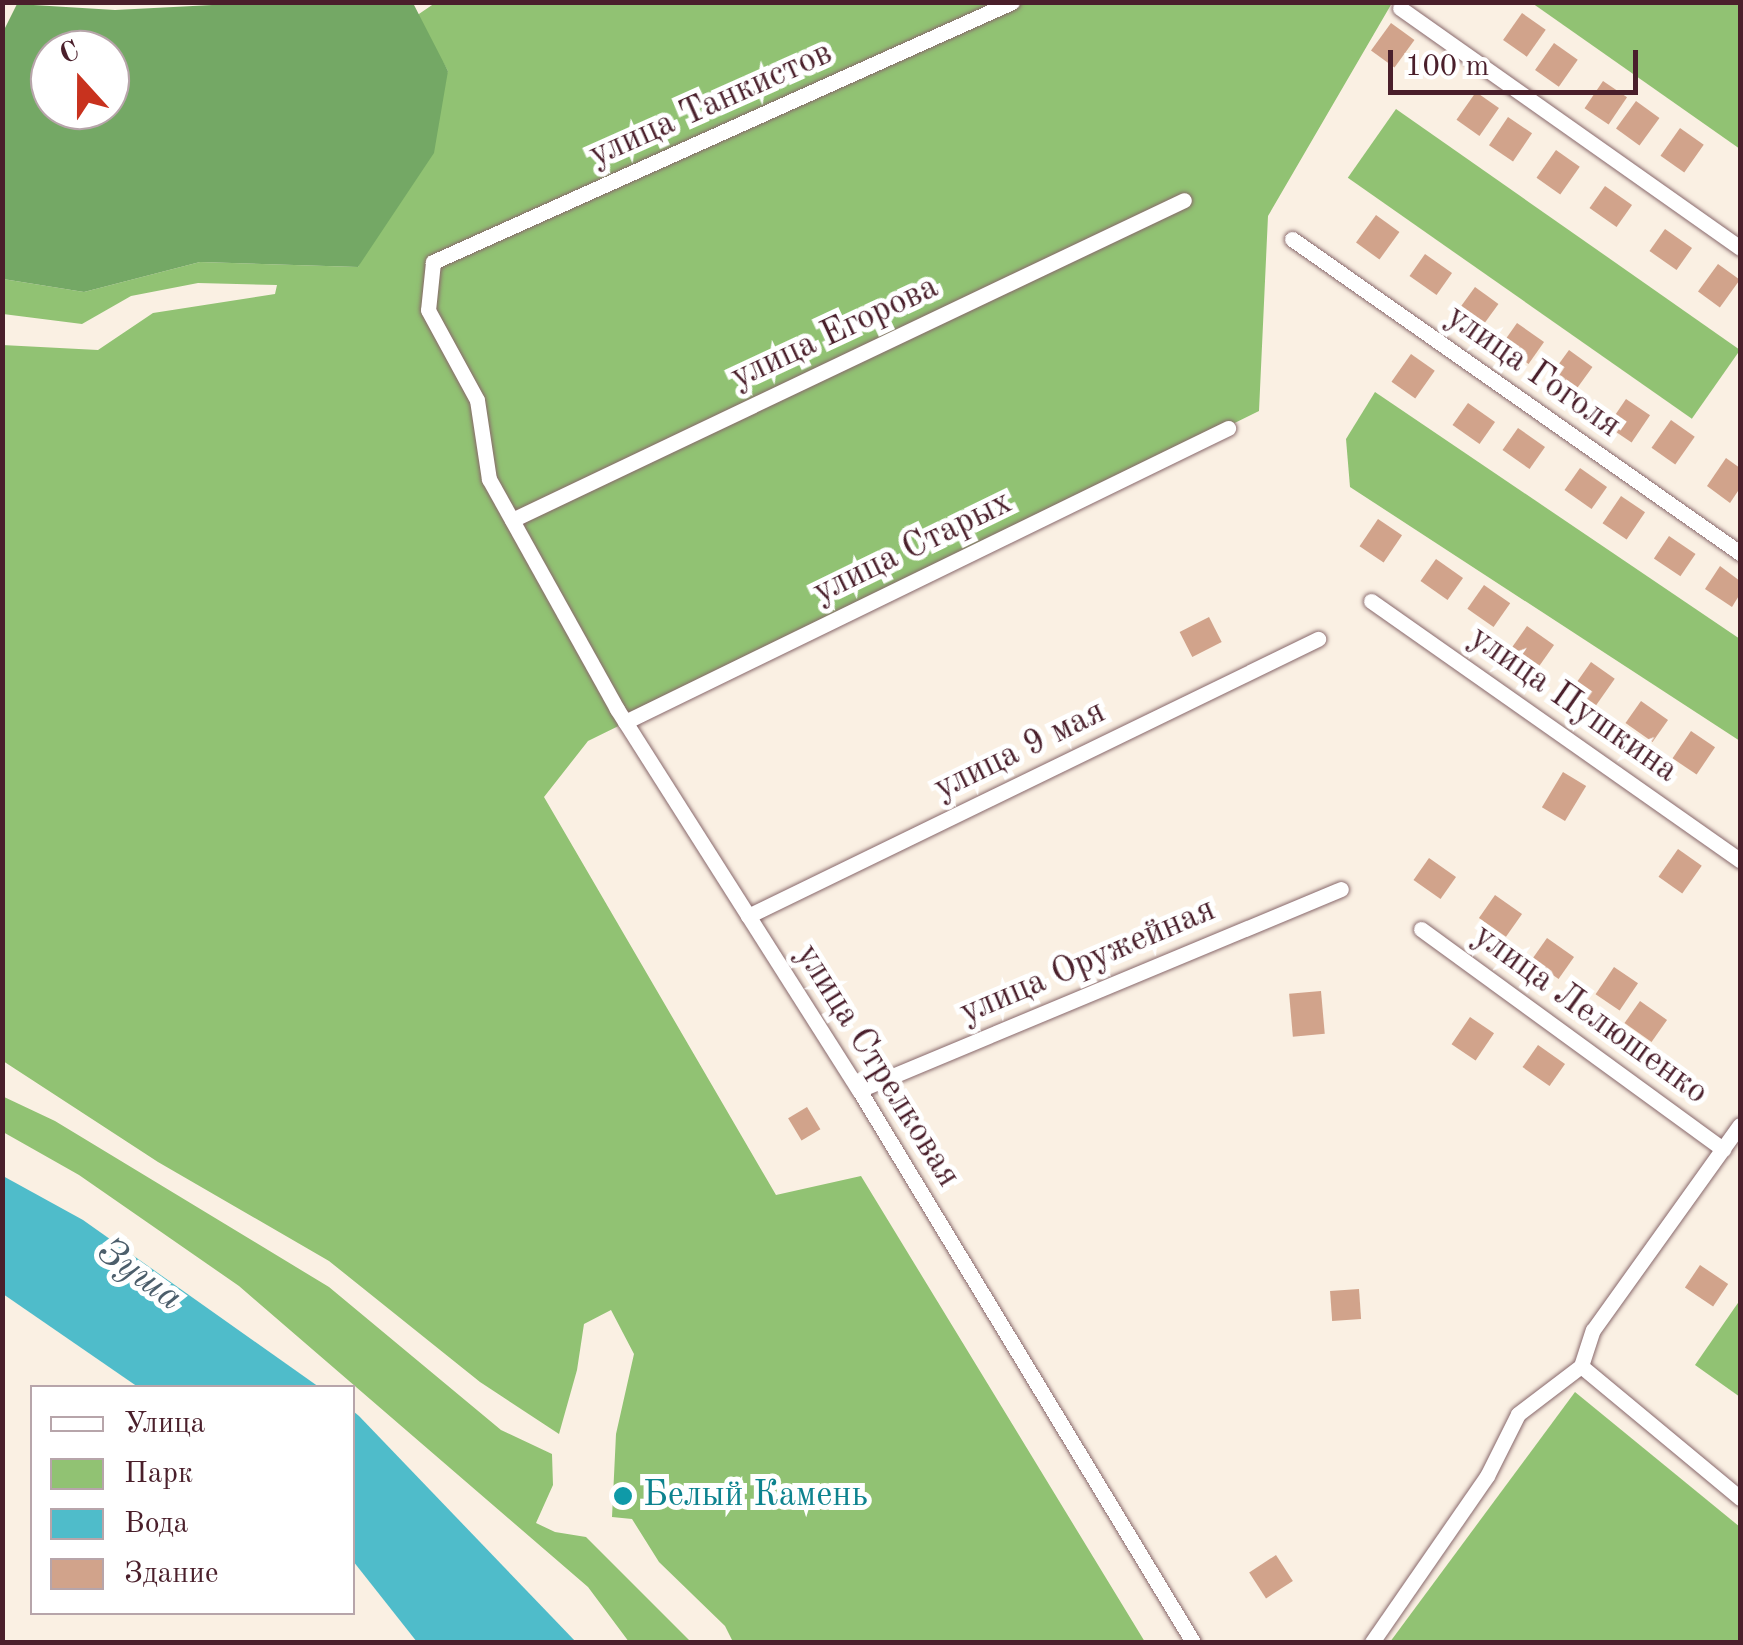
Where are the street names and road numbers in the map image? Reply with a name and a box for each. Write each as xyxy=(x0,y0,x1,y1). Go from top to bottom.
street label: улица Танкистов xyxy=(583,33,839,177)
street label: улица Егорова xyxy=(725,267,945,399)
street label: улица Гоголя xyxy=(1438,296,1628,448)
street label: улица Старых xyxy=(807,482,1019,614)
street label: улица Пушкина xyxy=(1461,618,1685,792)
street label: улица 9 мая xyxy=(928,692,1112,810)
street label: улица Оружейная xyxy=(954,889,1222,1035)
street label: улица Лелюшенко xyxy=(1464,916,1716,1114)
street label: улица Стрелковая xyxy=(785,937,969,1195)

